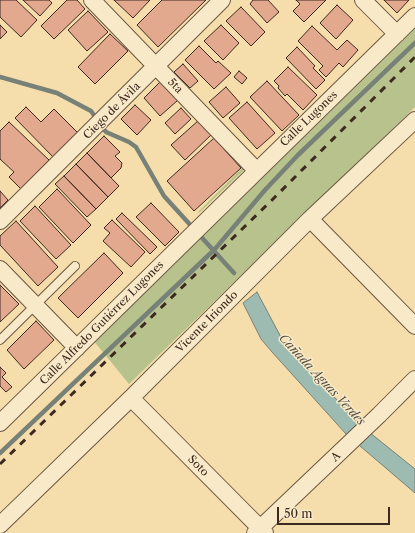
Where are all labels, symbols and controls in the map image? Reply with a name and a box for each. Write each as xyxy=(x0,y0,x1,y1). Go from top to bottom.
street label: 5ta xyxy=(165,76,185,96)
street label: Ciego de Ávila xyxy=(81,80,143,142)
street label: Calle Lugones xyxy=(278,88,340,150)
street label: Calle Alfredo Gutiérrez Lugones xyxy=(37,258,167,388)
street label: Vicente Iriondo xyxy=(173,288,241,356)
water label: Cañada Aguas Verdes xyxy=(276,331,368,429)
street label: A xyxy=(329,449,343,465)
street label: Soto xyxy=(185,453,211,479)
scale bar xyxy=(279,499,392,525)
text: 50 m xyxy=(284,506,313,521)

